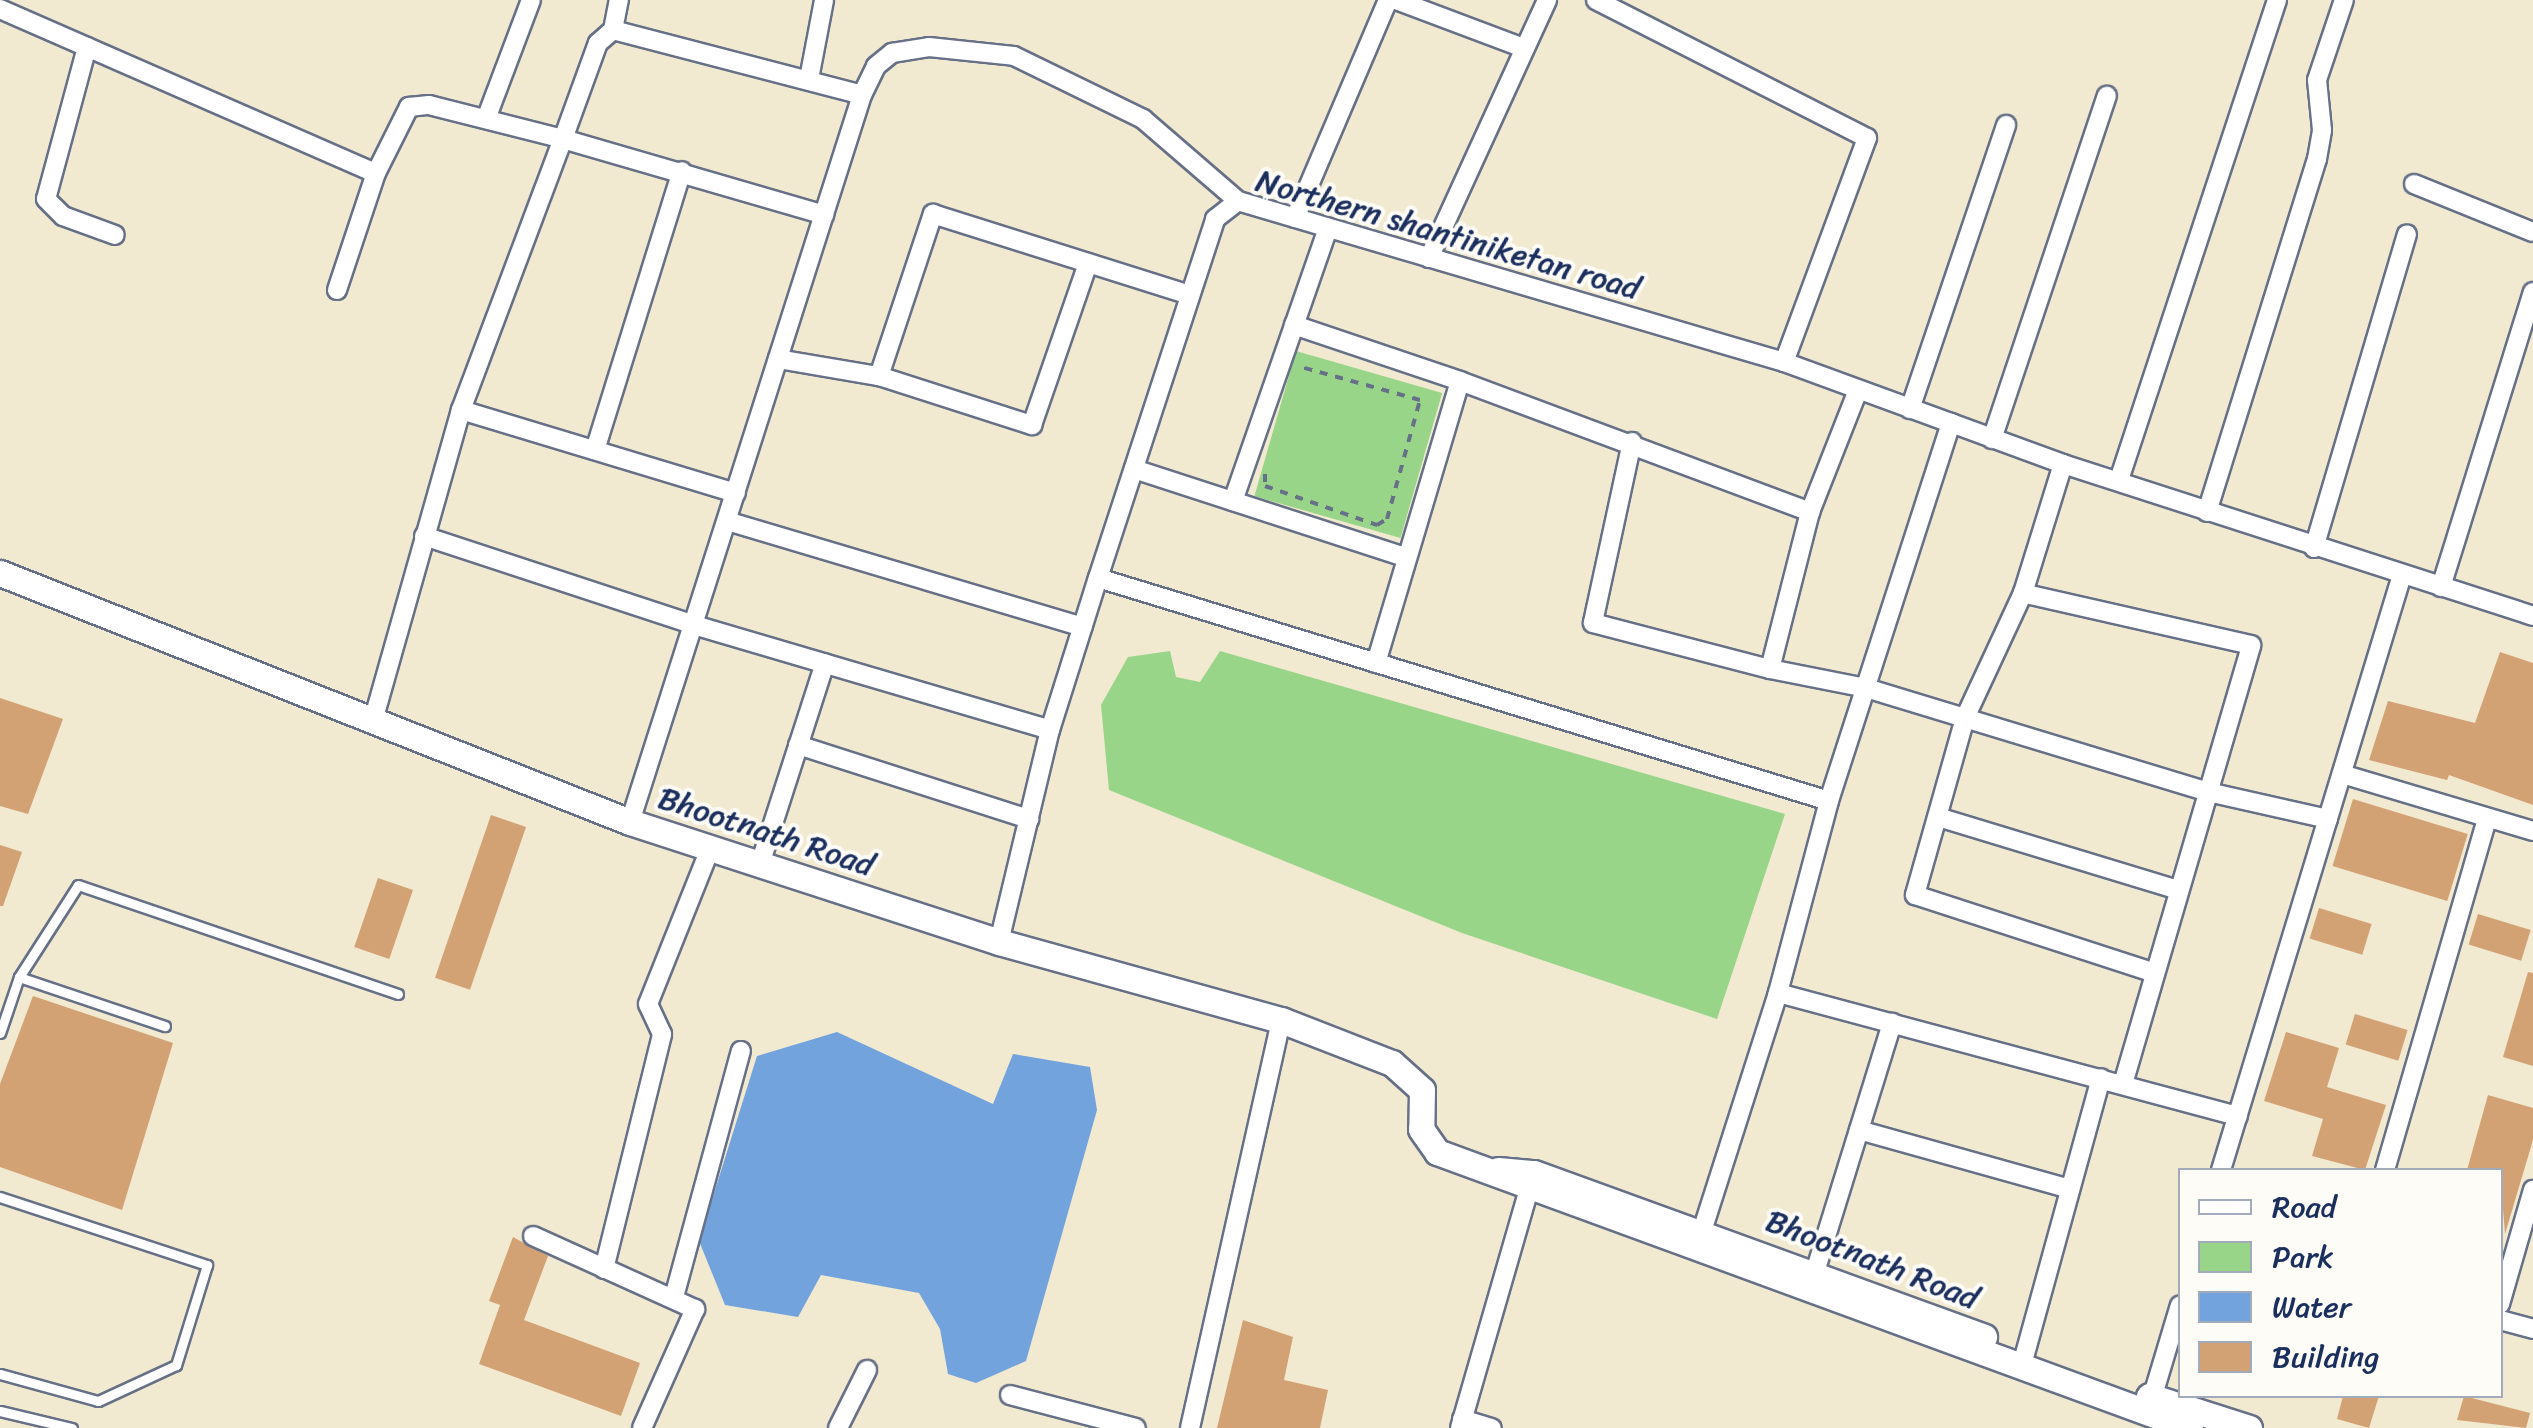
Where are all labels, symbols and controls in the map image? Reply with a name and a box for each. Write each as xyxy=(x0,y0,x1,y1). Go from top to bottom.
street label: Northern shantiniketan road xyxy=(1249,161,1647,309)
street label: Bhootnath Road xyxy=(653,779,879,885)
legend xyxy=(2178,1168,2503,1398)
text: Road xyxy=(2272,1180,2336,1234)
street label: Bhootnath Road xyxy=(1760,1202,1984,1318)
text: Park xyxy=(2272,1230,2334,1284)
text: Water xyxy=(2272,1280,2351,1334)
text: Building xyxy=(2272,1330,2379,1384)

